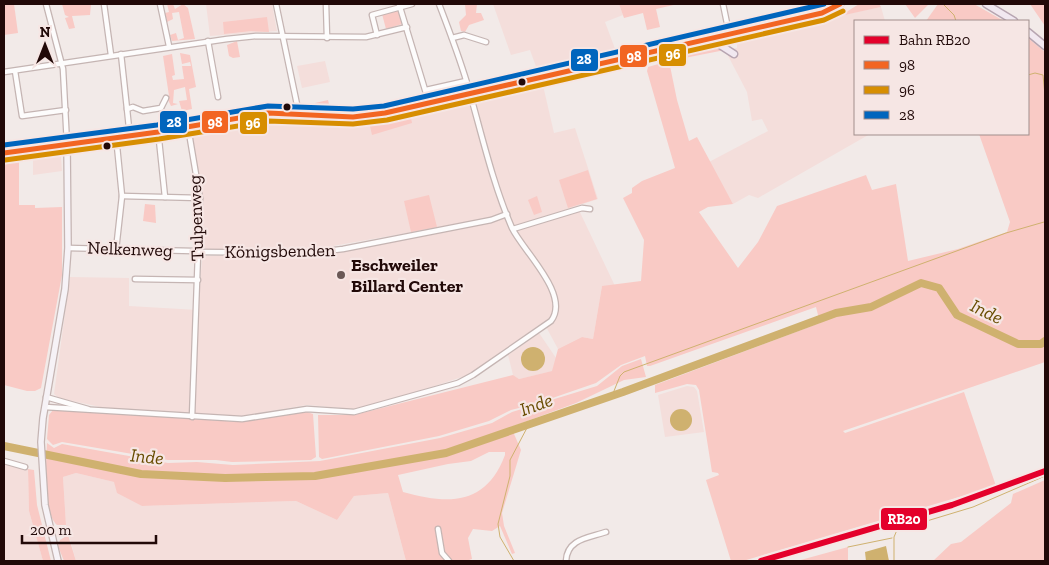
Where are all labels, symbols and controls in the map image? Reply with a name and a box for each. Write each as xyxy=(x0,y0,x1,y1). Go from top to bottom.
north arrow xyxy=(20,20,70,70)
legend xyxy=(854,20,1029,135)
text: N xyxy=(40,24,51,41)
text: Bahn RB20 xyxy=(899,31,970,49)
line badge: 96 xyxy=(658,43,687,67)
line badge: 98 xyxy=(619,44,648,68)
text: 96 xyxy=(666,46,681,63)
line badge: 28 xyxy=(570,48,599,72)
text: 98 xyxy=(626,48,642,65)
text: 28 xyxy=(576,51,592,68)
text: 98 xyxy=(899,56,915,74)
unlabelled marker xyxy=(517,77,527,87)
text: 96 xyxy=(899,81,915,99)
unlabelled marker xyxy=(282,102,292,112)
text: 28 xyxy=(899,106,915,124)
line badge: 28 xyxy=(159,110,188,134)
line badge: 98 xyxy=(201,110,229,134)
line badge: 96 xyxy=(239,111,268,135)
text: 28 xyxy=(166,114,182,131)
text: 98 xyxy=(207,114,223,131)
text: 96 xyxy=(246,115,261,132)
unlabelled marker xyxy=(102,141,112,151)
street label: Tulpenweg xyxy=(183,174,208,262)
street label: Nelkenweg xyxy=(87,237,173,261)
street label: Königsbenden xyxy=(225,239,336,263)
place label: Eschweiler Billard Center xyxy=(351,254,463,297)
marker: Eschweiler Billard Center xyxy=(335,269,347,281)
water label: Inde xyxy=(967,294,1007,329)
water label: Inde xyxy=(517,388,556,421)
water label: Inde xyxy=(129,443,165,470)
line badge: RB20 xyxy=(880,507,928,531)
text: RB20 xyxy=(887,511,921,528)
scale bar xyxy=(22,512,156,544)
text: 200 m xyxy=(30,521,71,539)

